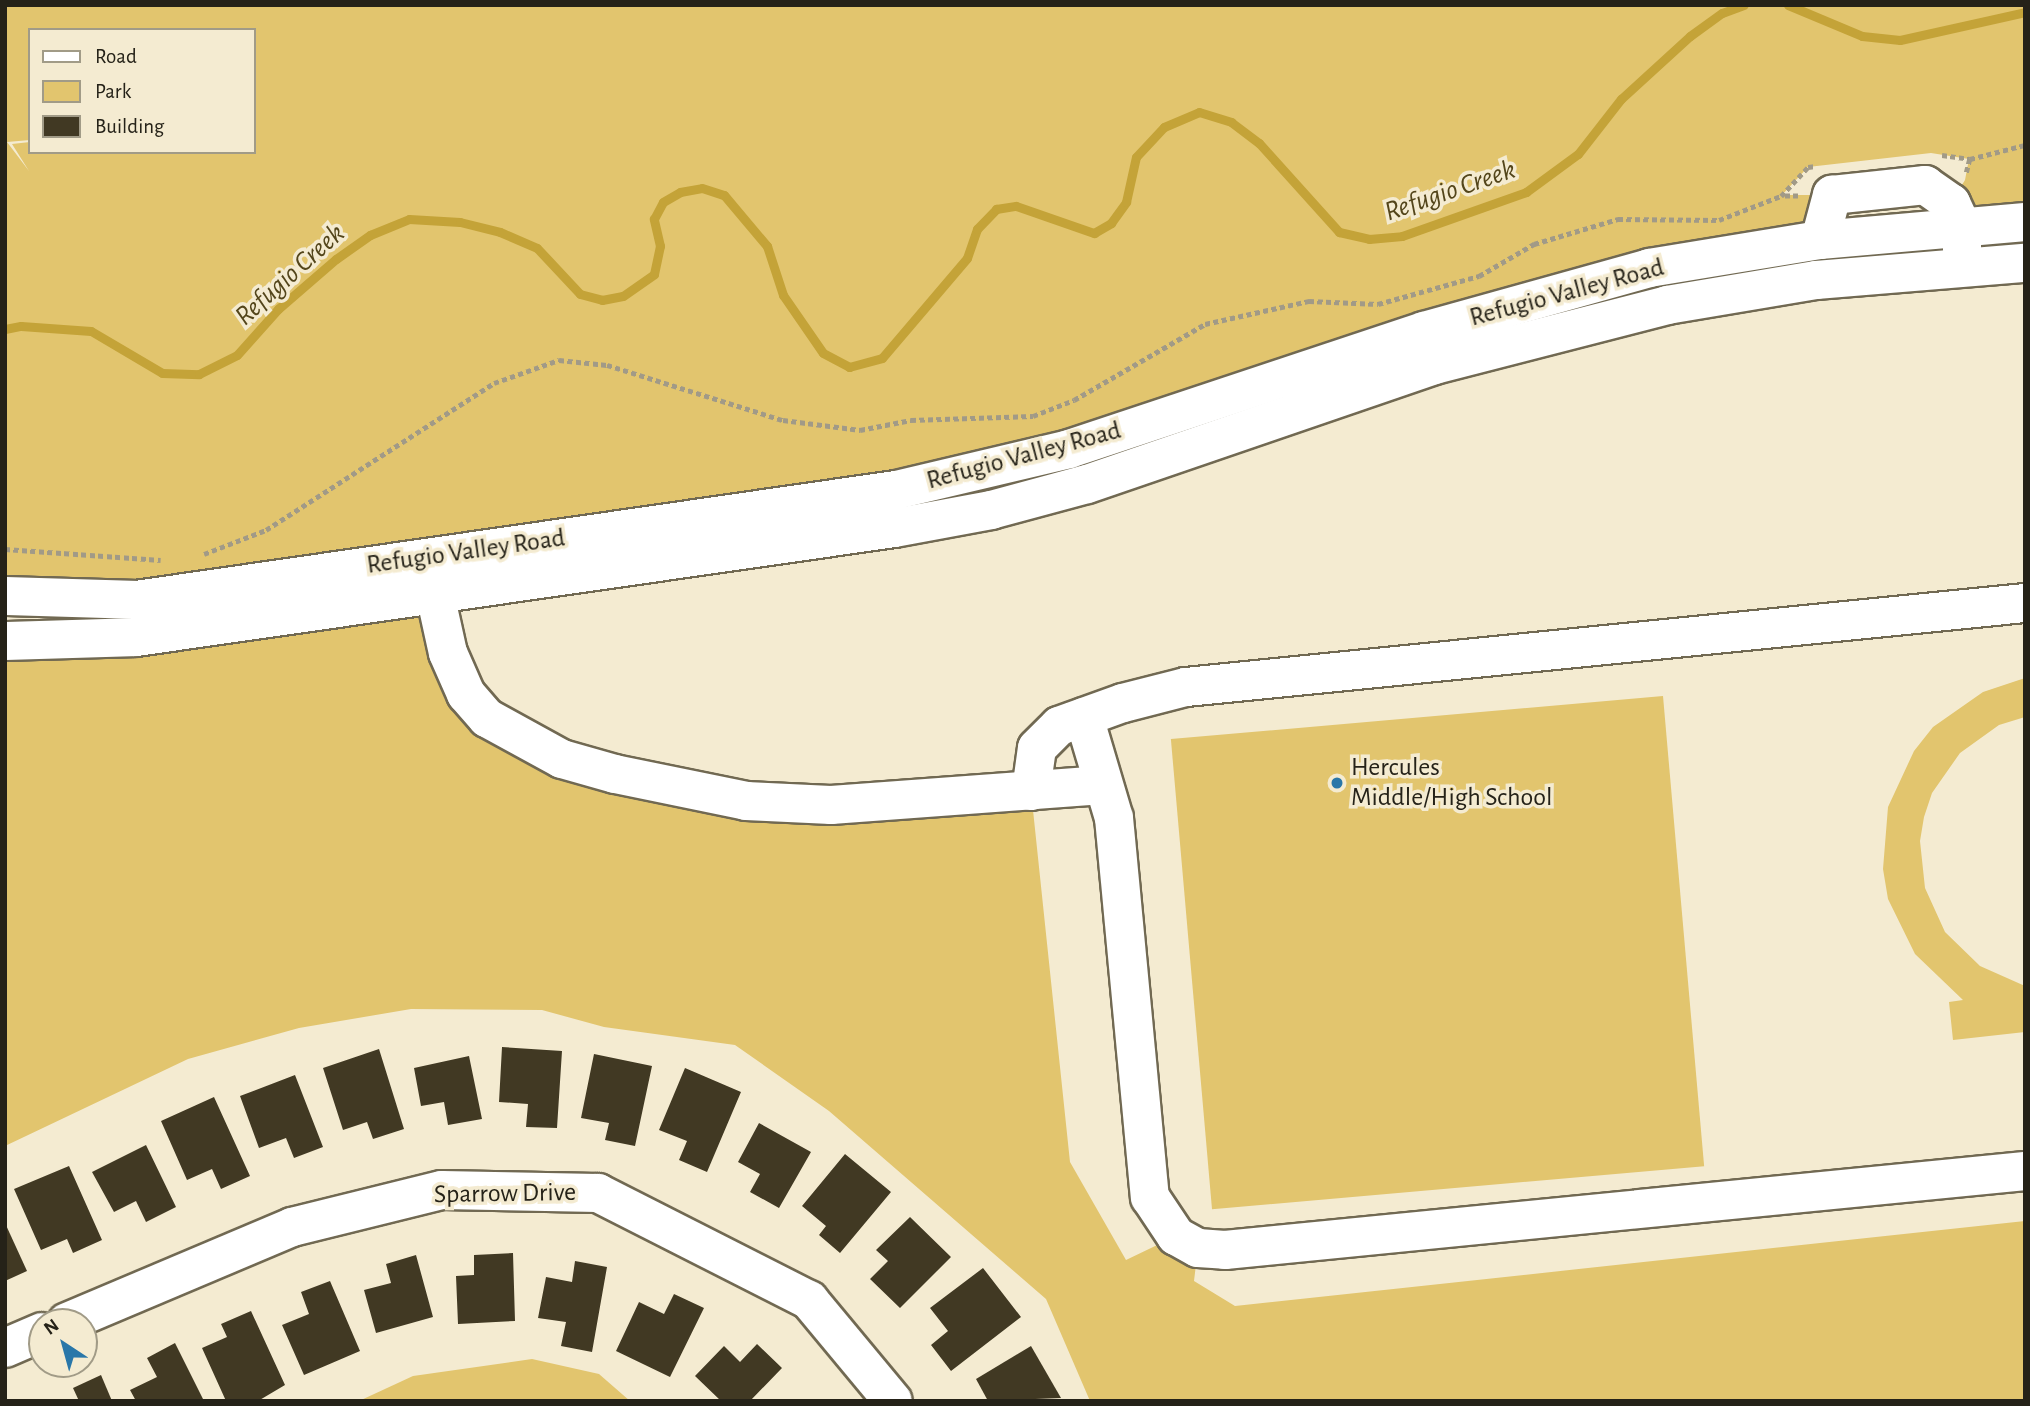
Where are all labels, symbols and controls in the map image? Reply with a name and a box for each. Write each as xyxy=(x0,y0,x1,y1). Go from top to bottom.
legend xyxy=(28,28,256,154)
text: Road xyxy=(95,46,137,67)
text: Park xyxy=(95,81,131,102)
text: Building xyxy=(95,116,164,137)
water label: Refugio Creek xyxy=(1380,153,1520,229)
water label: Refugio Creek xyxy=(228,217,352,333)
street label: Refugio Valley Road xyxy=(1466,252,1668,334)
street label: Refugio Valley Road xyxy=(923,415,1125,497)
street label: Refugio Valley Road xyxy=(365,523,567,581)
place label: Hercules Middle/High School xyxy=(1351,752,1552,814)
marker: Hercules Middle/High School xyxy=(1329,775,1345,791)
street label: Sparrow Drive xyxy=(434,1177,576,1211)
north arrow xyxy=(28,1308,98,1378)
text: N xyxy=(41,1316,62,1339)

